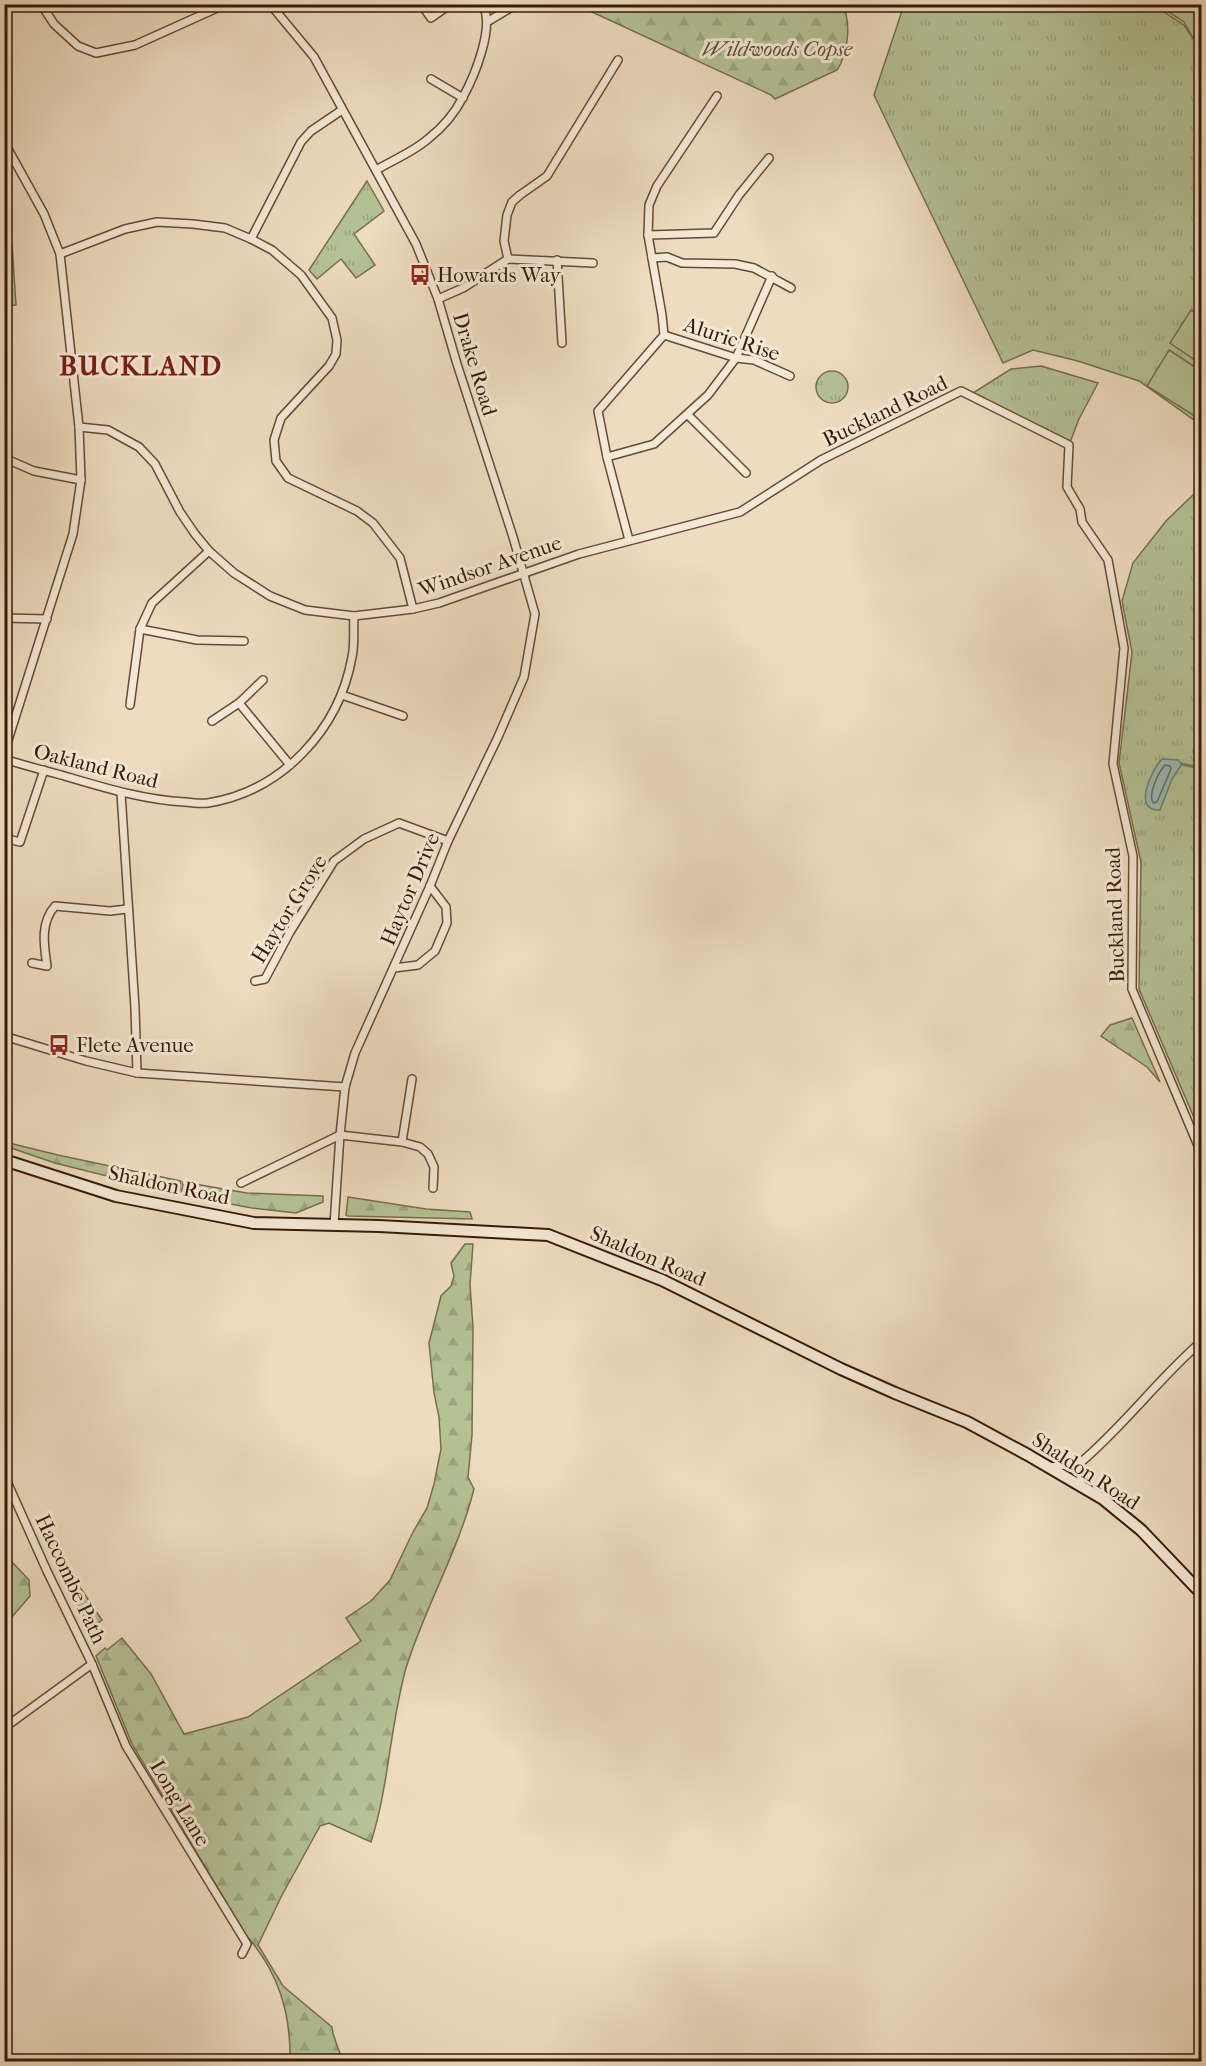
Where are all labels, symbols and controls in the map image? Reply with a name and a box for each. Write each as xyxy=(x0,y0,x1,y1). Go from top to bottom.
park label: Wildwoods Copse xyxy=(702,37,853,61)
bus stop icon: Howards Way xyxy=(408,263,432,287)
place label: Howards Way xyxy=(437,263,562,287)
street label: Drake Road xyxy=(448,309,502,419)
street label: Aluric Rise xyxy=(680,312,783,366)
district label: BUCKLAND xyxy=(59,350,223,382)
street label: Buckland Road xyxy=(819,370,952,452)
street label: Windsor Avenue xyxy=(414,530,565,602)
street label: Oakland Road xyxy=(31,739,161,793)
street label: Haytor Drive xyxy=(376,829,444,949)
street label: Buckland Road xyxy=(1101,846,1129,983)
street label: Haytor Grove xyxy=(246,850,332,968)
bus stop icon: Flete Avenue xyxy=(47,1033,71,1057)
place label: Flete Avenue xyxy=(76,1033,194,1057)
street label: Shaldon Road xyxy=(106,1160,232,1210)
street label: Shaldon Road xyxy=(587,1221,710,1291)
street label: Shaldon Road xyxy=(1028,1427,1145,1515)
street label: Haccombe Path xyxy=(31,1510,112,1648)
street label: Long Lane xyxy=(145,1756,215,1850)

